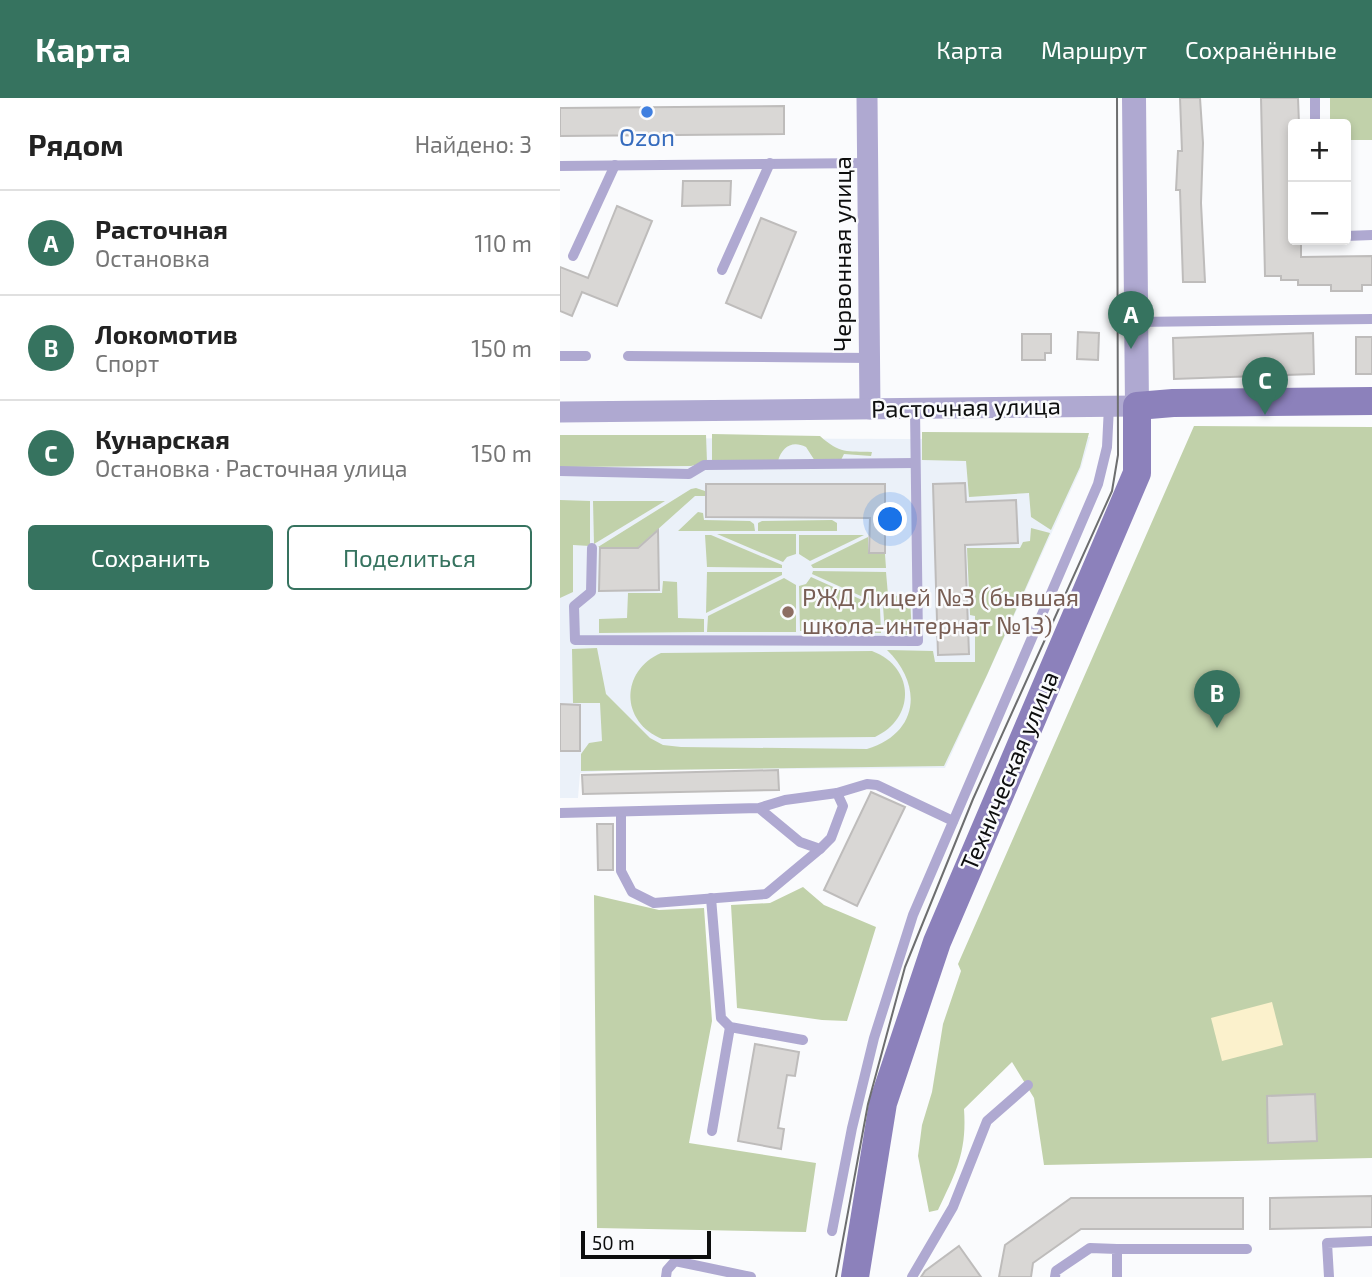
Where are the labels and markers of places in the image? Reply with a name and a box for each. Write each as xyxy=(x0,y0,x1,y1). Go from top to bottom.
marker: Ozon xyxy=(639,104,655,120)
place label: Ozon xyxy=(619,122,675,151)
pin: A xyxy=(1108,291,1154,349)
pin: C xyxy=(1242,357,1288,415)
place label: РЖД Лицей №3 (бывшая школа-интернат №13) xyxy=(802,582,1079,639)
marker: РЖД Лицей №3 (бывшая школа-интернат №13) xyxy=(780,604,796,620)
pin: B xyxy=(1194,670,1240,728)

